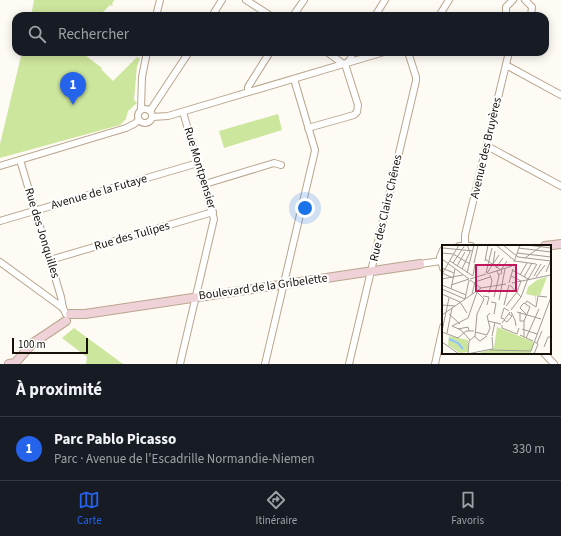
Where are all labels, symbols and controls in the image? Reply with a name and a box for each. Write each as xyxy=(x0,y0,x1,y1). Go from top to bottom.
search box xyxy=(12,12,549,56)
icon: search xyxy=(26,23,48,45)
text: Rechercher xyxy=(58,24,129,45)
pin: 1 xyxy=(60,72,86,105)
street label: Avenue des Bruyères xyxy=(466,96,506,200)
street label: Rue Montpensier xyxy=(179,125,221,212)
street label: Rue des Clairs Chênes xyxy=(365,153,407,263)
street label: Avenue de la Futaye xyxy=(49,170,149,214)
street label: Rue des Jonquilles xyxy=(20,186,64,280)
your location xyxy=(295,198,315,218)
street label: Rue des Tulipes xyxy=(92,217,172,255)
inset map xyxy=(442,245,551,354)
street label: Boulevard de la Gribelette xyxy=(198,270,329,304)
scale bar xyxy=(12,336,88,355)
text: 100 m xyxy=(18,337,46,352)
text: À proximité xyxy=(16,378,102,402)
text: Parc Pablo Picasso xyxy=(54,429,176,450)
text: 1 xyxy=(26,440,32,458)
text: 330 m xyxy=(512,440,545,458)
text: Parc · Avenue de l'Escadrille Normandie-Niemen xyxy=(54,450,315,468)
tab: Carte xyxy=(77,489,102,528)
tab: Itinéraire xyxy=(256,489,297,528)
tab: Favoris xyxy=(451,489,484,528)

